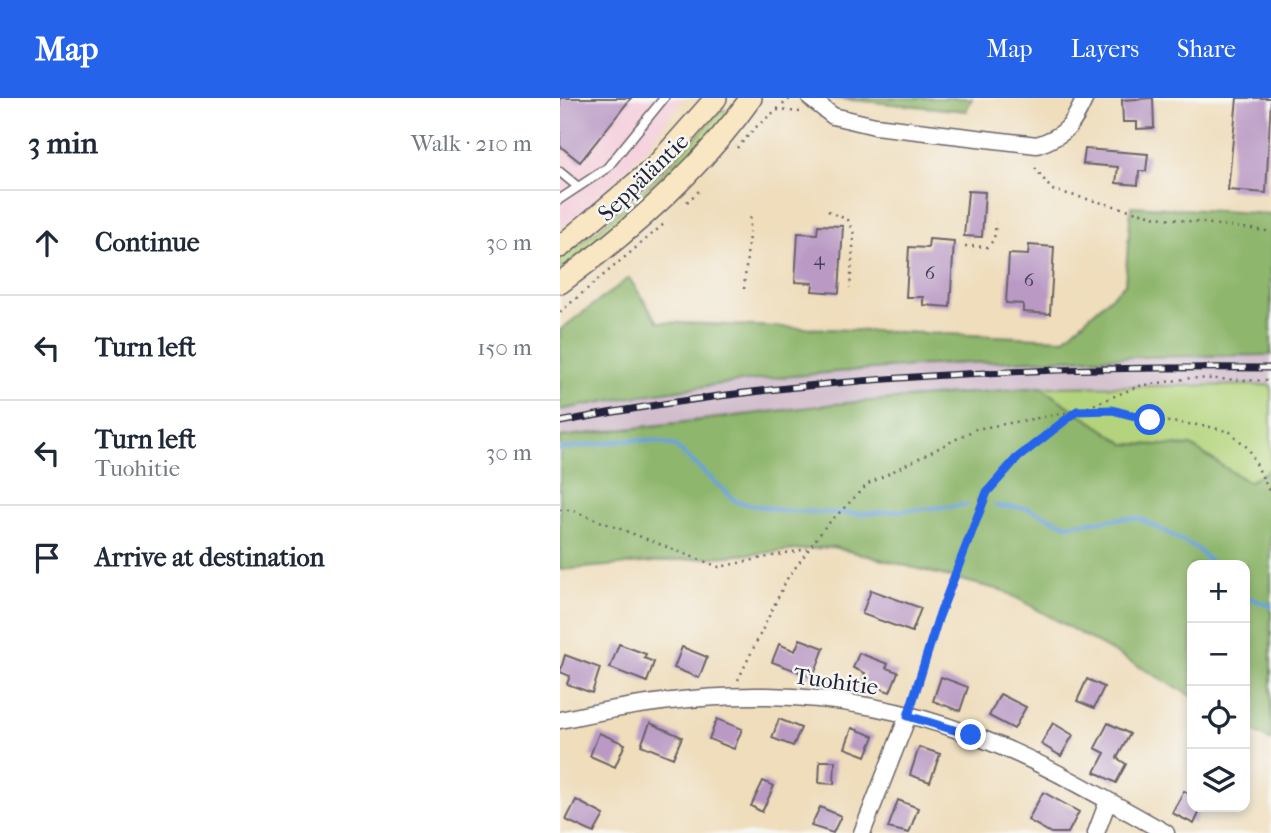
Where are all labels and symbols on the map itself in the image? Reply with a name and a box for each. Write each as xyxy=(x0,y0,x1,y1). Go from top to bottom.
street label: Seppäläntie xyxy=(593,128,694,227)
house number: 4 xyxy=(813,248,825,270)
house number: 6 xyxy=(925,262,936,284)
house number: 6 xyxy=(1024,269,1035,291)
route start xyxy=(1134,404,1165,435)
street label: Tuohitie xyxy=(792,662,880,701)
route end xyxy=(955,719,986,750)

